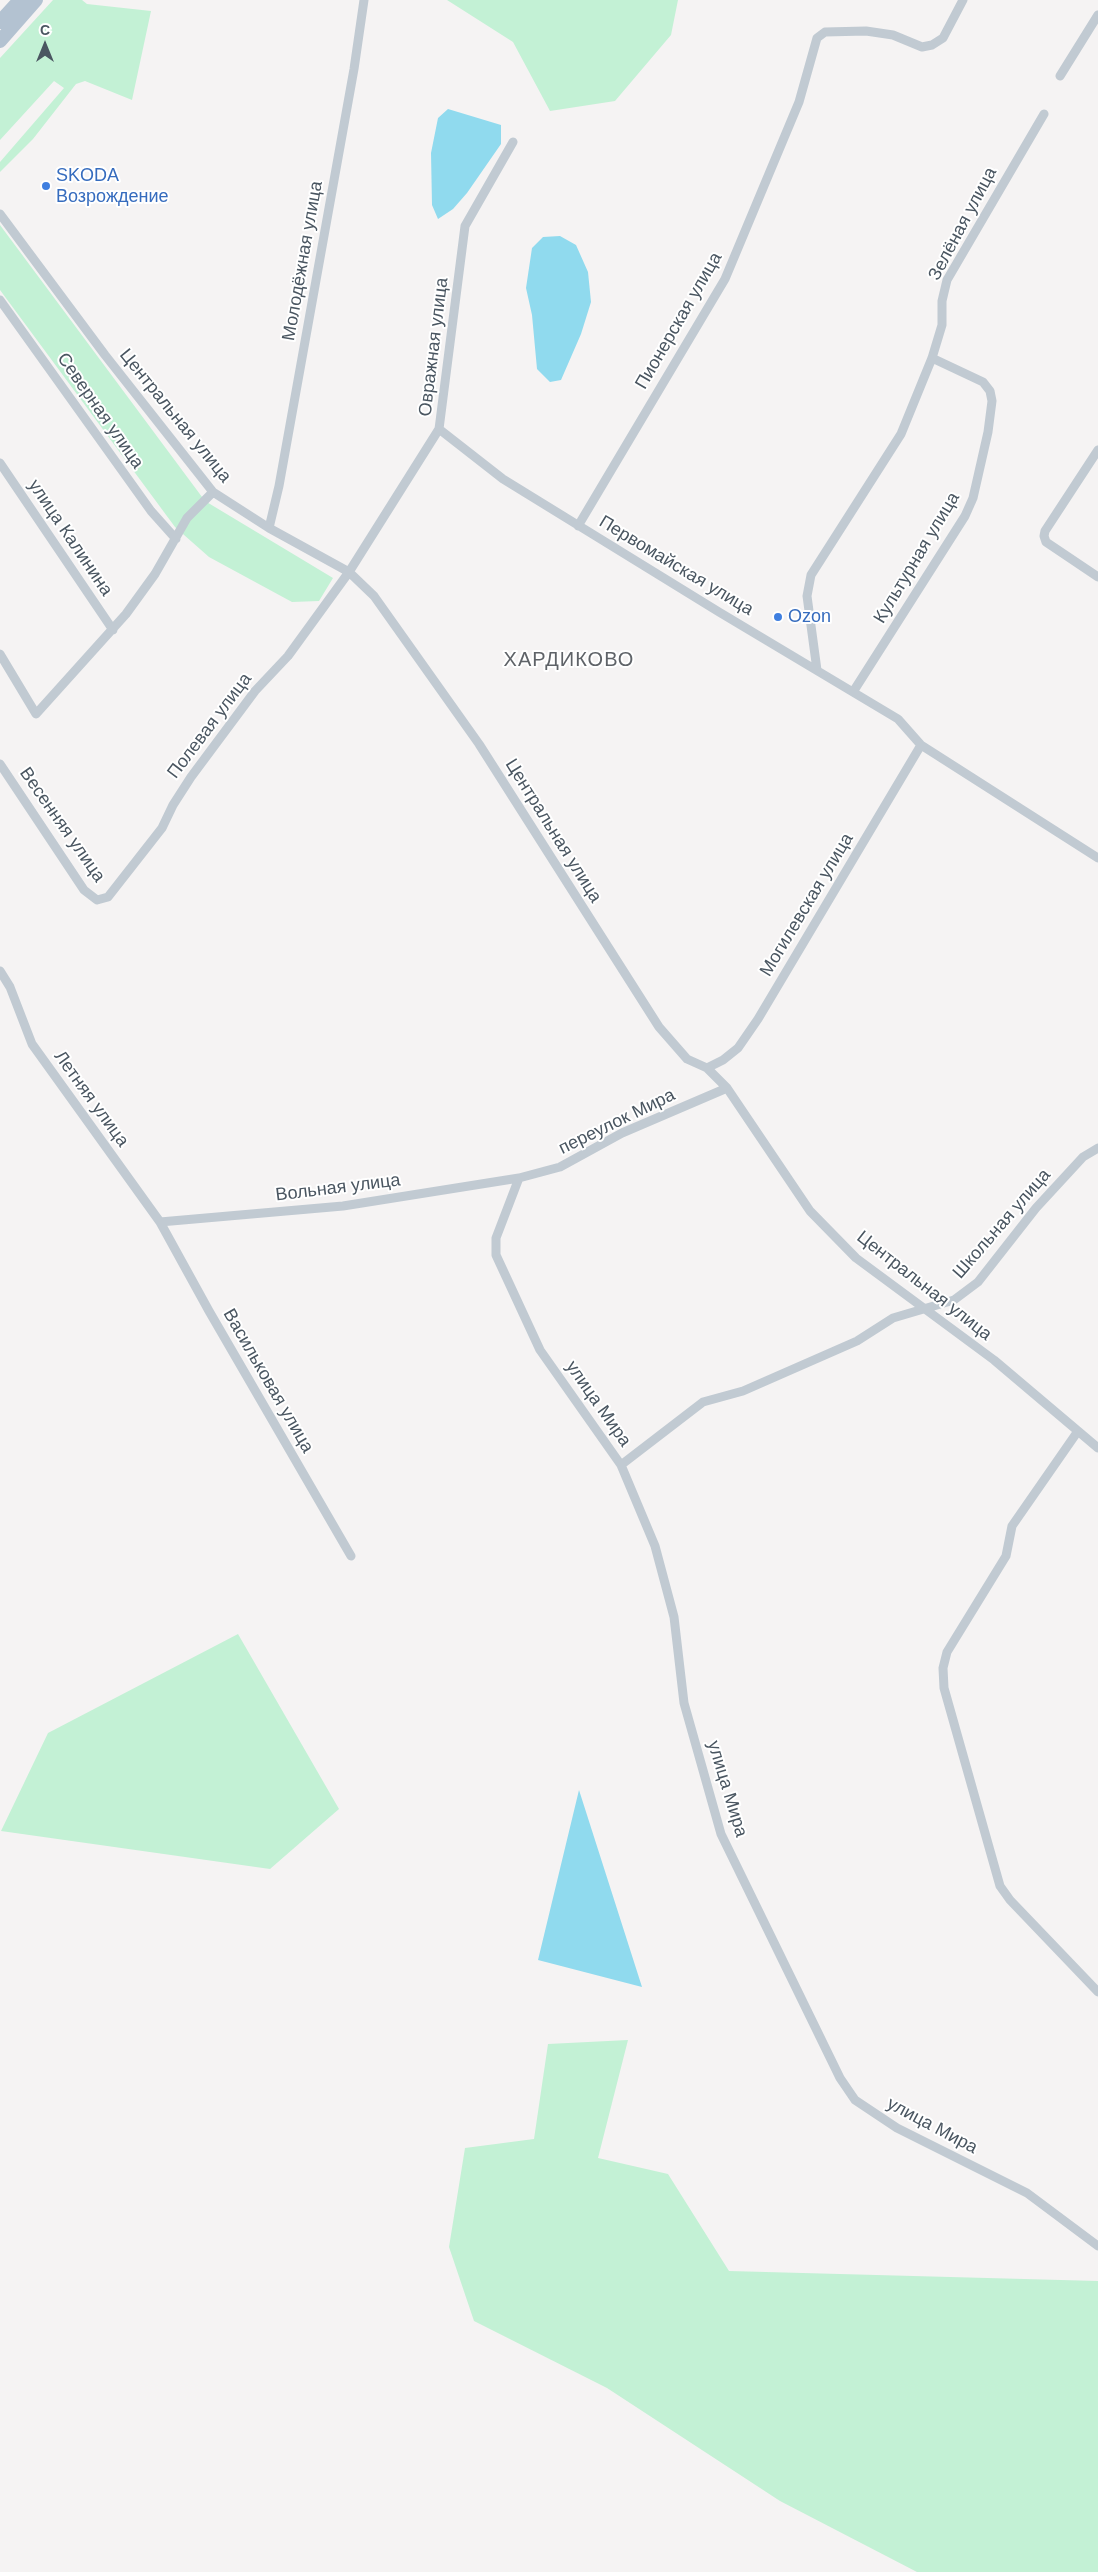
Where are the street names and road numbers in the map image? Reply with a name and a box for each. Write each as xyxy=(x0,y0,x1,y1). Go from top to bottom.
street label: Зелёная улица xyxy=(924,164,1002,284)
street label: Молодёжная улица xyxy=(278,179,328,343)
street label: Пионерская улица xyxy=(631,249,727,393)
street label: Овражная улица xyxy=(415,276,453,418)
street label: Центральная улица xyxy=(115,345,235,487)
street label: Северная улица xyxy=(52,349,148,473)
street label: улица Калинина xyxy=(23,476,117,600)
street label: Культурная улица xyxy=(869,489,965,627)
street label: Первомайская улица xyxy=(595,511,757,621)
street label: Полевая улица xyxy=(163,669,257,783)
street label: Центральная улица xyxy=(500,755,606,907)
street label: Весенняя улица xyxy=(14,764,110,886)
street label: Могилевская улица xyxy=(756,829,858,981)
street label: Летняя улица xyxy=(49,1047,133,1151)
street label: переулок Мира xyxy=(555,1084,679,1160)
street label: Школьная улица xyxy=(948,1165,1056,1283)
street label: Вольная улица xyxy=(274,1170,402,1206)
street label: Центральная улица xyxy=(852,1227,996,1345)
street label: Васильковая улица xyxy=(218,1305,318,1457)
street label: улица Мира xyxy=(561,1357,635,1451)
street label: улица Мира xyxy=(702,1738,752,1840)
street label: улица Мира xyxy=(883,2093,981,2159)

